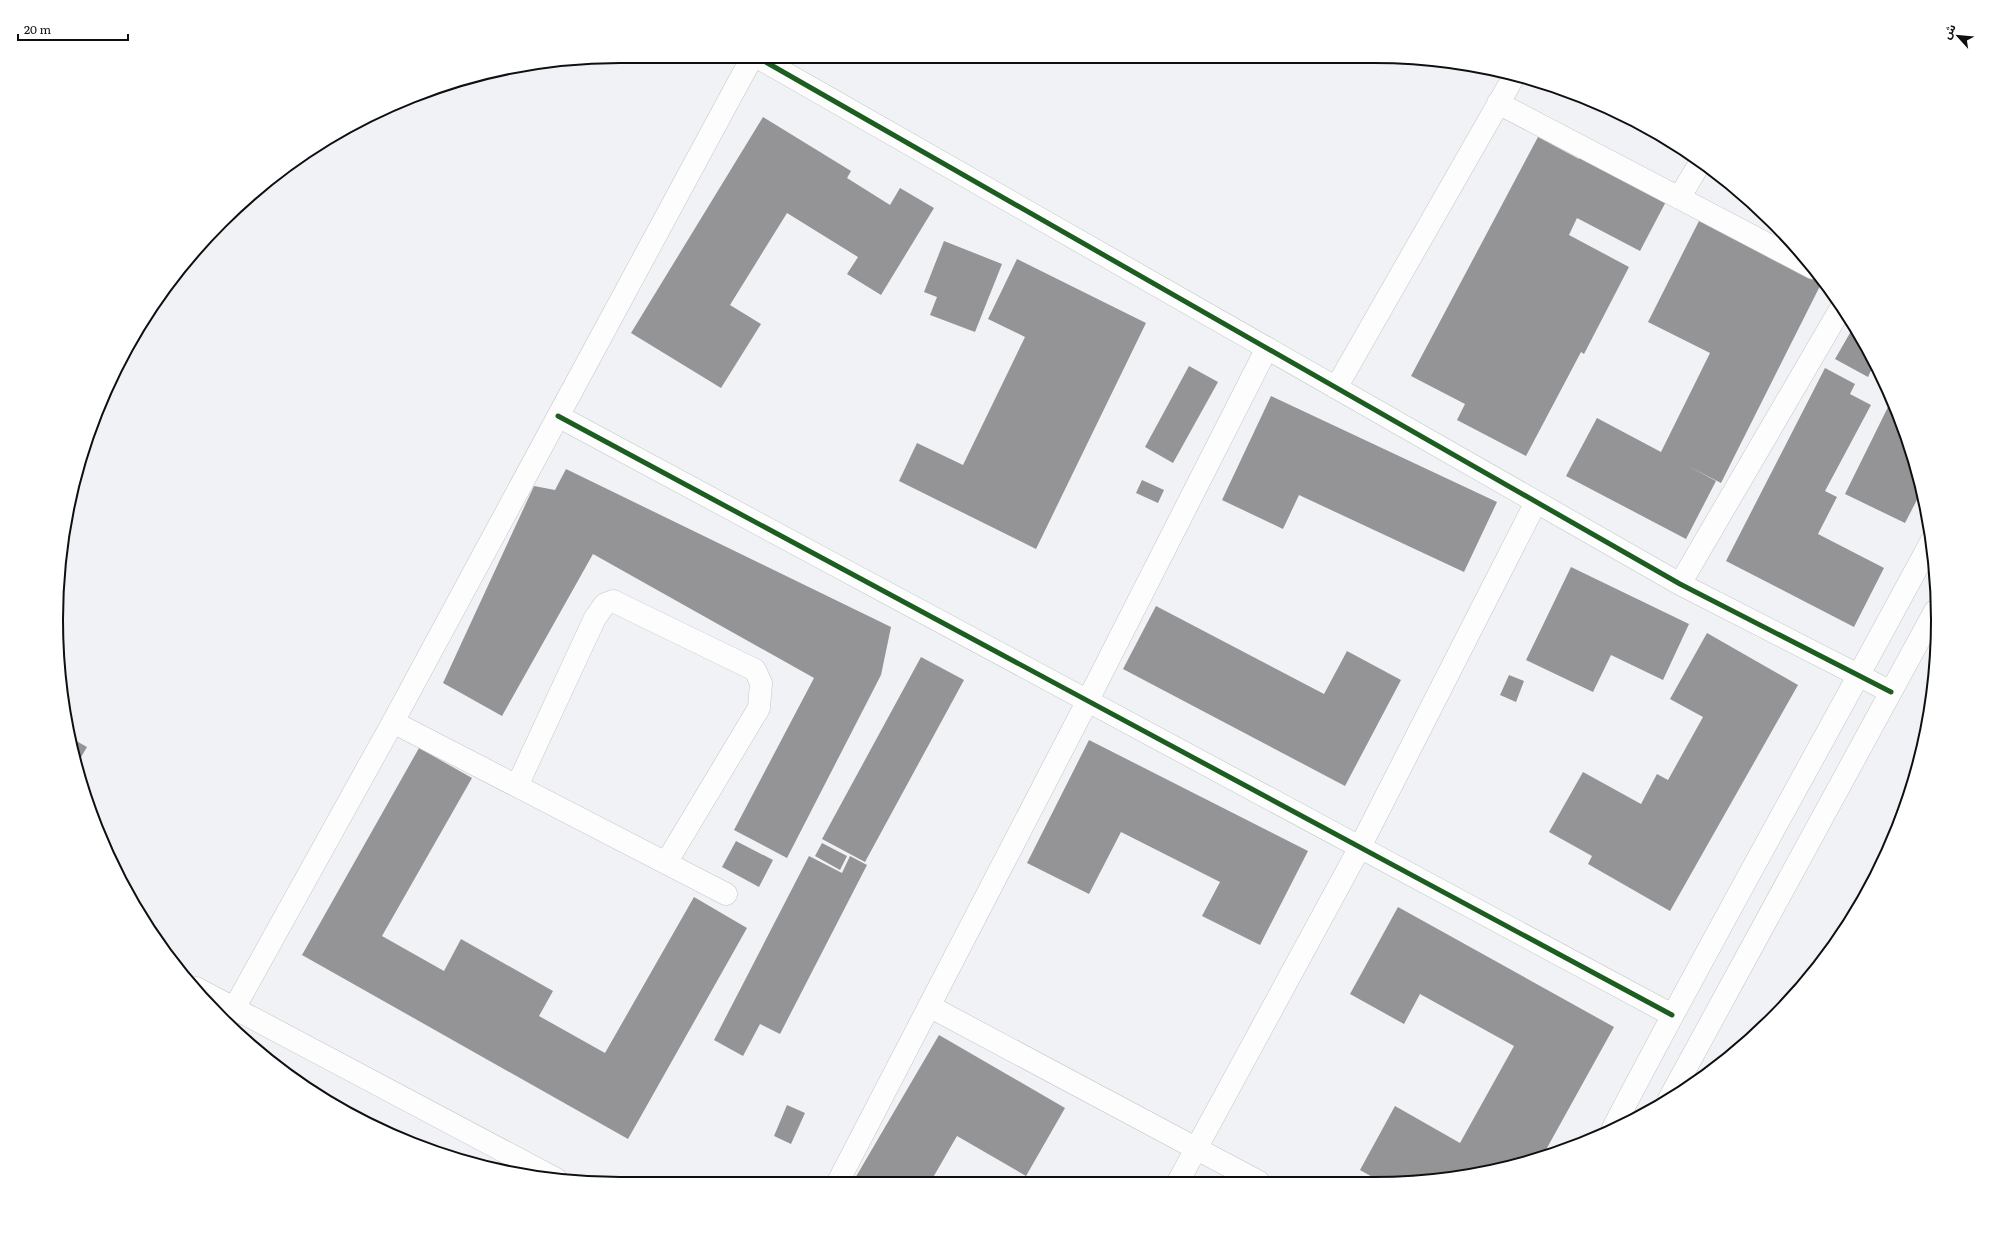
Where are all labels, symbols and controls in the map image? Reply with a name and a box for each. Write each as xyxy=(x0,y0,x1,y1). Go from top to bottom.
scale bar xyxy=(18,16,128,42)
north arrow xyxy=(1938,16,1978,56)
text: 20 m xyxy=(24,20,51,38)
text: ش xyxy=(1938,21,1959,41)

